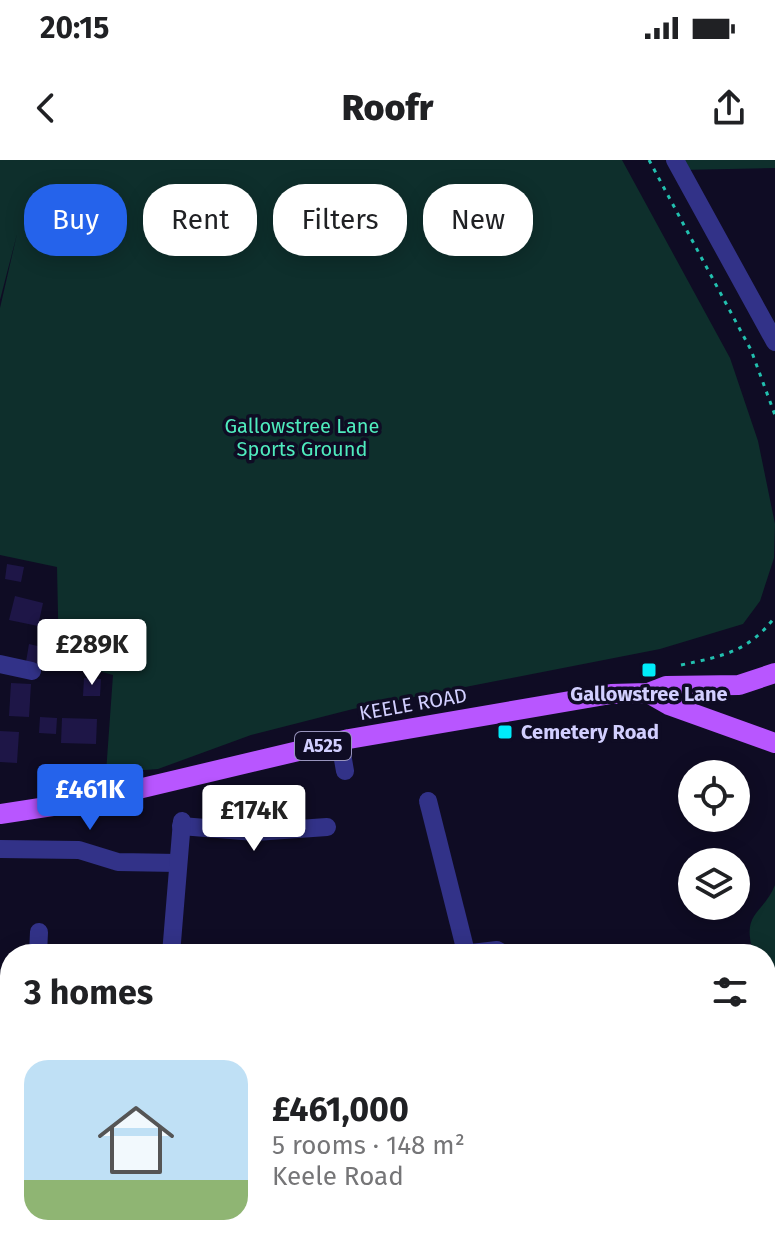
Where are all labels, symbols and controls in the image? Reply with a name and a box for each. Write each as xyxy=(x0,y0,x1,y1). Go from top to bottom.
text: 20:15 xyxy=(40,10,109,46)
icon: back xyxy=(24,86,68,130)
text: Roofr xyxy=(342,86,433,130)
icon: share xyxy=(707,86,751,130)
chip: Buy xyxy=(24,184,127,256)
chip: Rent xyxy=(143,184,257,256)
chip: Filters xyxy=(273,184,407,256)
chip: New xyxy=(423,184,533,256)
park label: Gallowstree Lane Sports Ground xyxy=(225,414,379,461)
pin: £289K xyxy=(36,619,148,687)
text: £289K xyxy=(55,629,129,660)
marker: Gallowstree Lane xyxy=(640,661,658,679)
place label: Gallowstree Lane xyxy=(570,682,728,706)
street label: KEELE ROAD xyxy=(357,683,469,725)
place label: Cemetery Road xyxy=(521,720,659,744)
marker: Cemetery Road xyxy=(496,723,514,741)
road number: A525 xyxy=(295,732,351,760)
map controls xyxy=(678,760,750,920)
button: locate xyxy=(678,760,750,832)
pin: £461K xyxy=(34,764,146,832)
text: £461K xyxy=(55,774,125,805)
pin: £174K xyxy=(198,785,310,853)
text: £174K xyxy=(220,795,288,826)
button: layers xyxy=(678,848,750,920)
icon: filters xyxy=(708,970,752,1014)
text: 3 homes xyxy=(24,972,153,1013)
text: £461,000 xyxy=(272,1089,409,1130)
icon: home xyxy=(88,1092,184,1188)
text: 5 rooms · 148 m² xyxy=(272,1130,465,1161)
text: Keele Road xyxy=(272,1161,404,1192)

